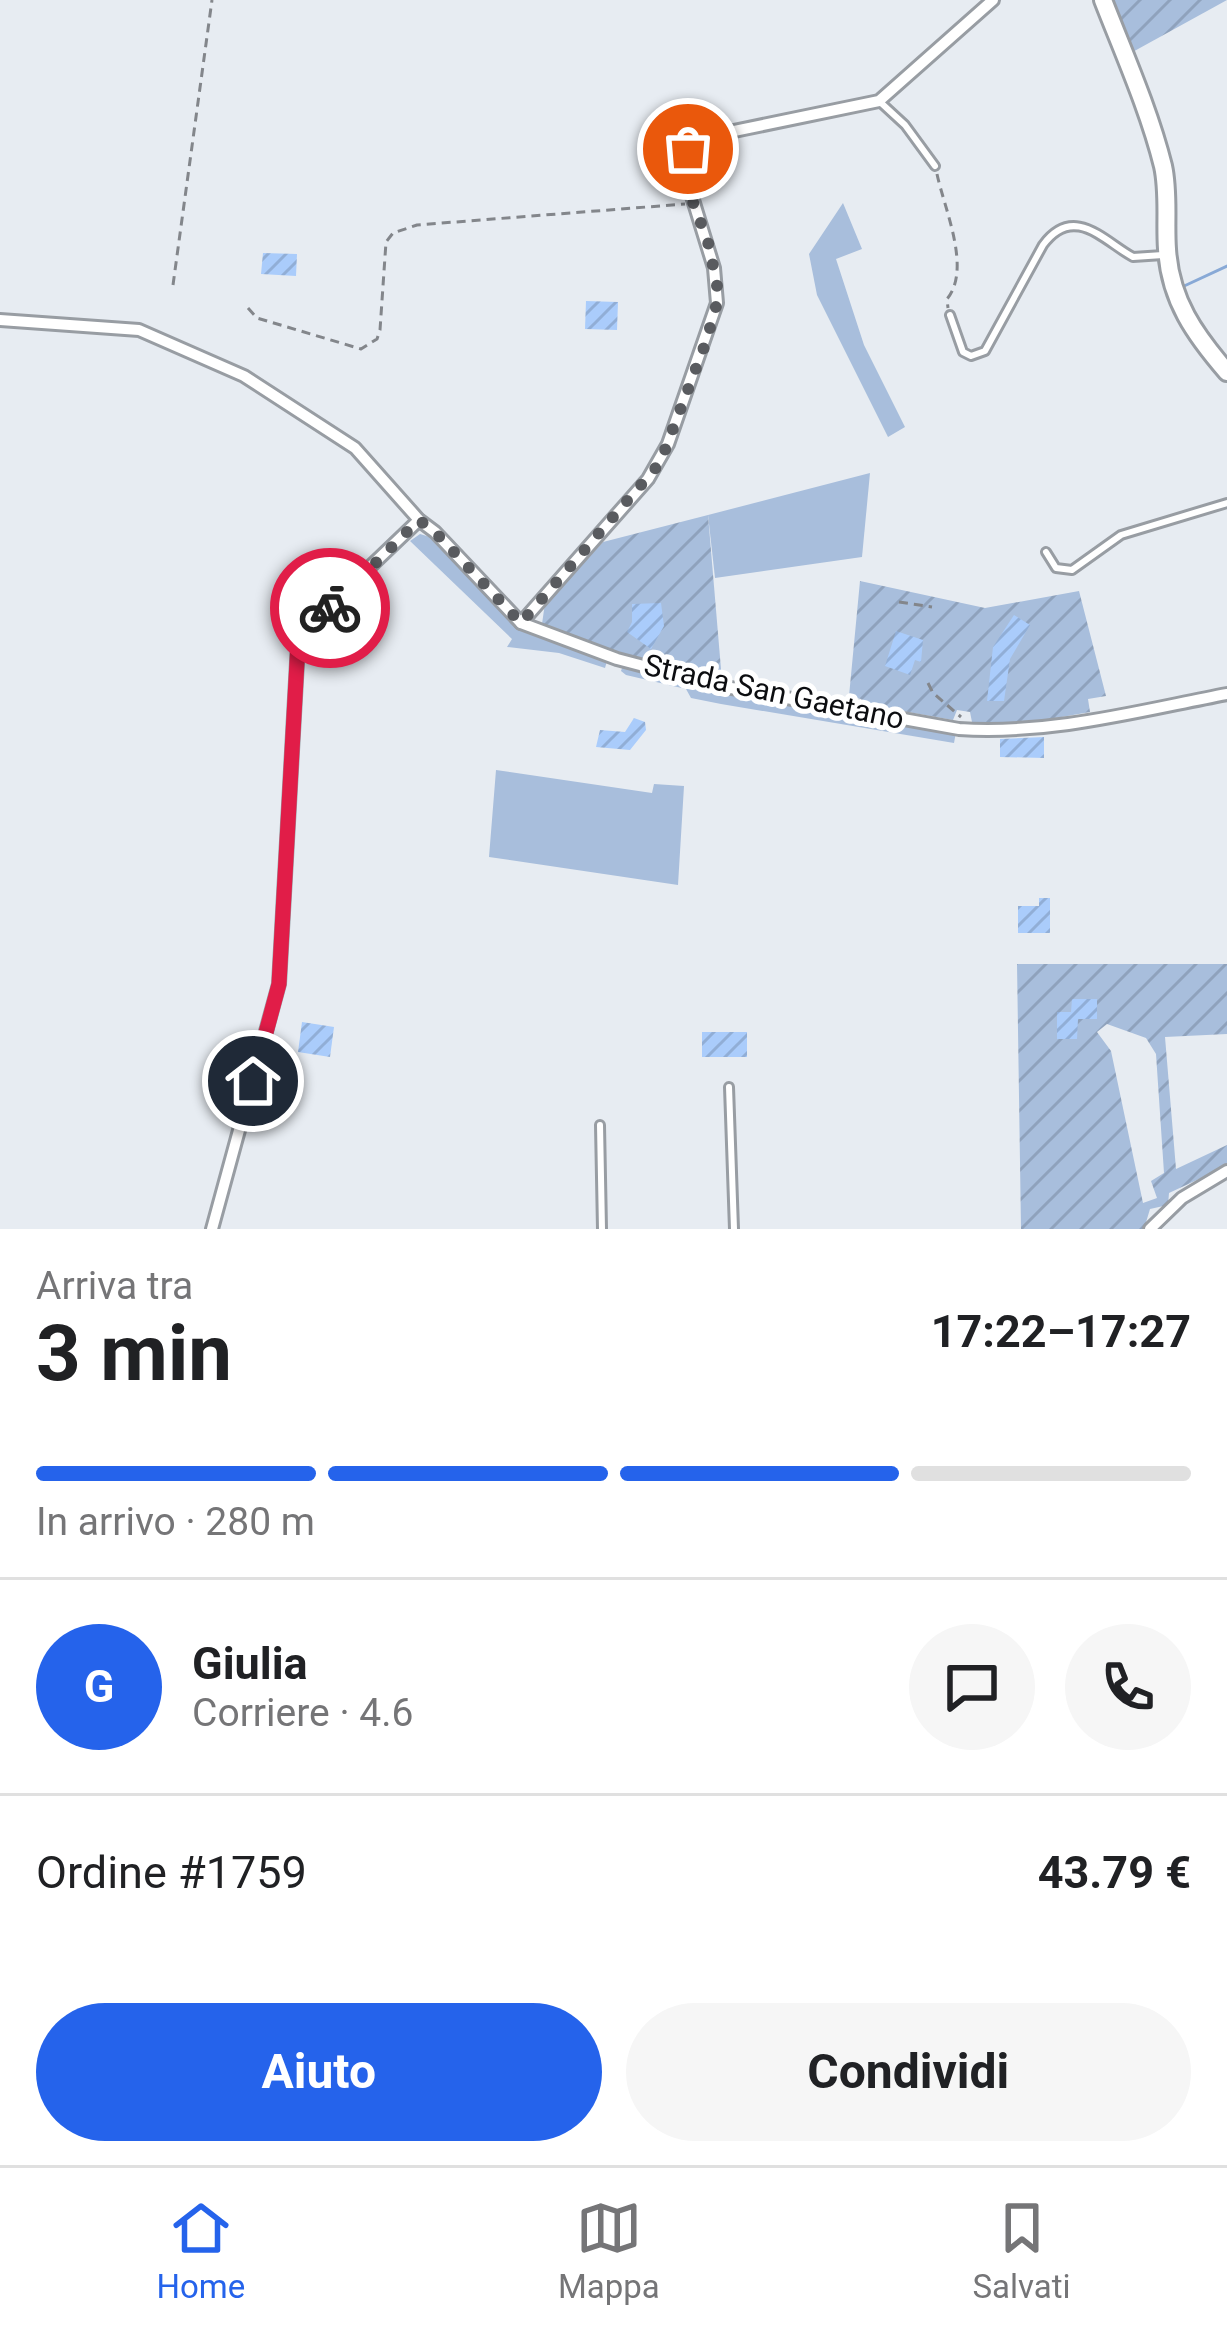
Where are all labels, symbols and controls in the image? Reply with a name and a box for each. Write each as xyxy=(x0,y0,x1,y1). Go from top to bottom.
pin xyxy=(637,98,739,200)
icon: bag xyxy=(655,116,721,182)
courier xyxy=(270,548,390,668)
icon: bike xyxy=(297,575,363,641)
street label: Strada San Gaetano xyxy=(641,647,907,736)
pin xyxy=(202,1030,304,1132)
icon: home xyxy=(220,1048,286,1114)
text: Arriva tra xyxy=(36,1263,193,1309)
text: 17:22–17:27 xyxy=(931,1305,1191,1358)
text: 3 min xyxy=(36,1308,232,1399)
text: In arrivo · 280 m xyxy=(36,1499,315,1545)
button: chat xyxy=(909,1624,1035,1750)
button: phone xyxy=(1065,1624,1191,1750)
text: Giulia xyxy=(192,1637,308,1690)
text: G xyxy=(84,1660,114,1713)
text: Corriere · 4.6 xyxy=(192,1690,413,1736)
text: Ordine #1759 xyxy=(36,1846,307,1899)
text: 43.79 € xyxy=(1038,1846,1191,1899)
button: Aiuto xyxy=(36,2003,602,2141)
button: Condividi xyxy=(626,2003,1191,2141)
tab: Home xyxy=(156,2195,245,2306)
tab: Mappa xyxy=(558,2195,660,2306)
tab: Salvati xyxy=(973,2195,1071,2306)

